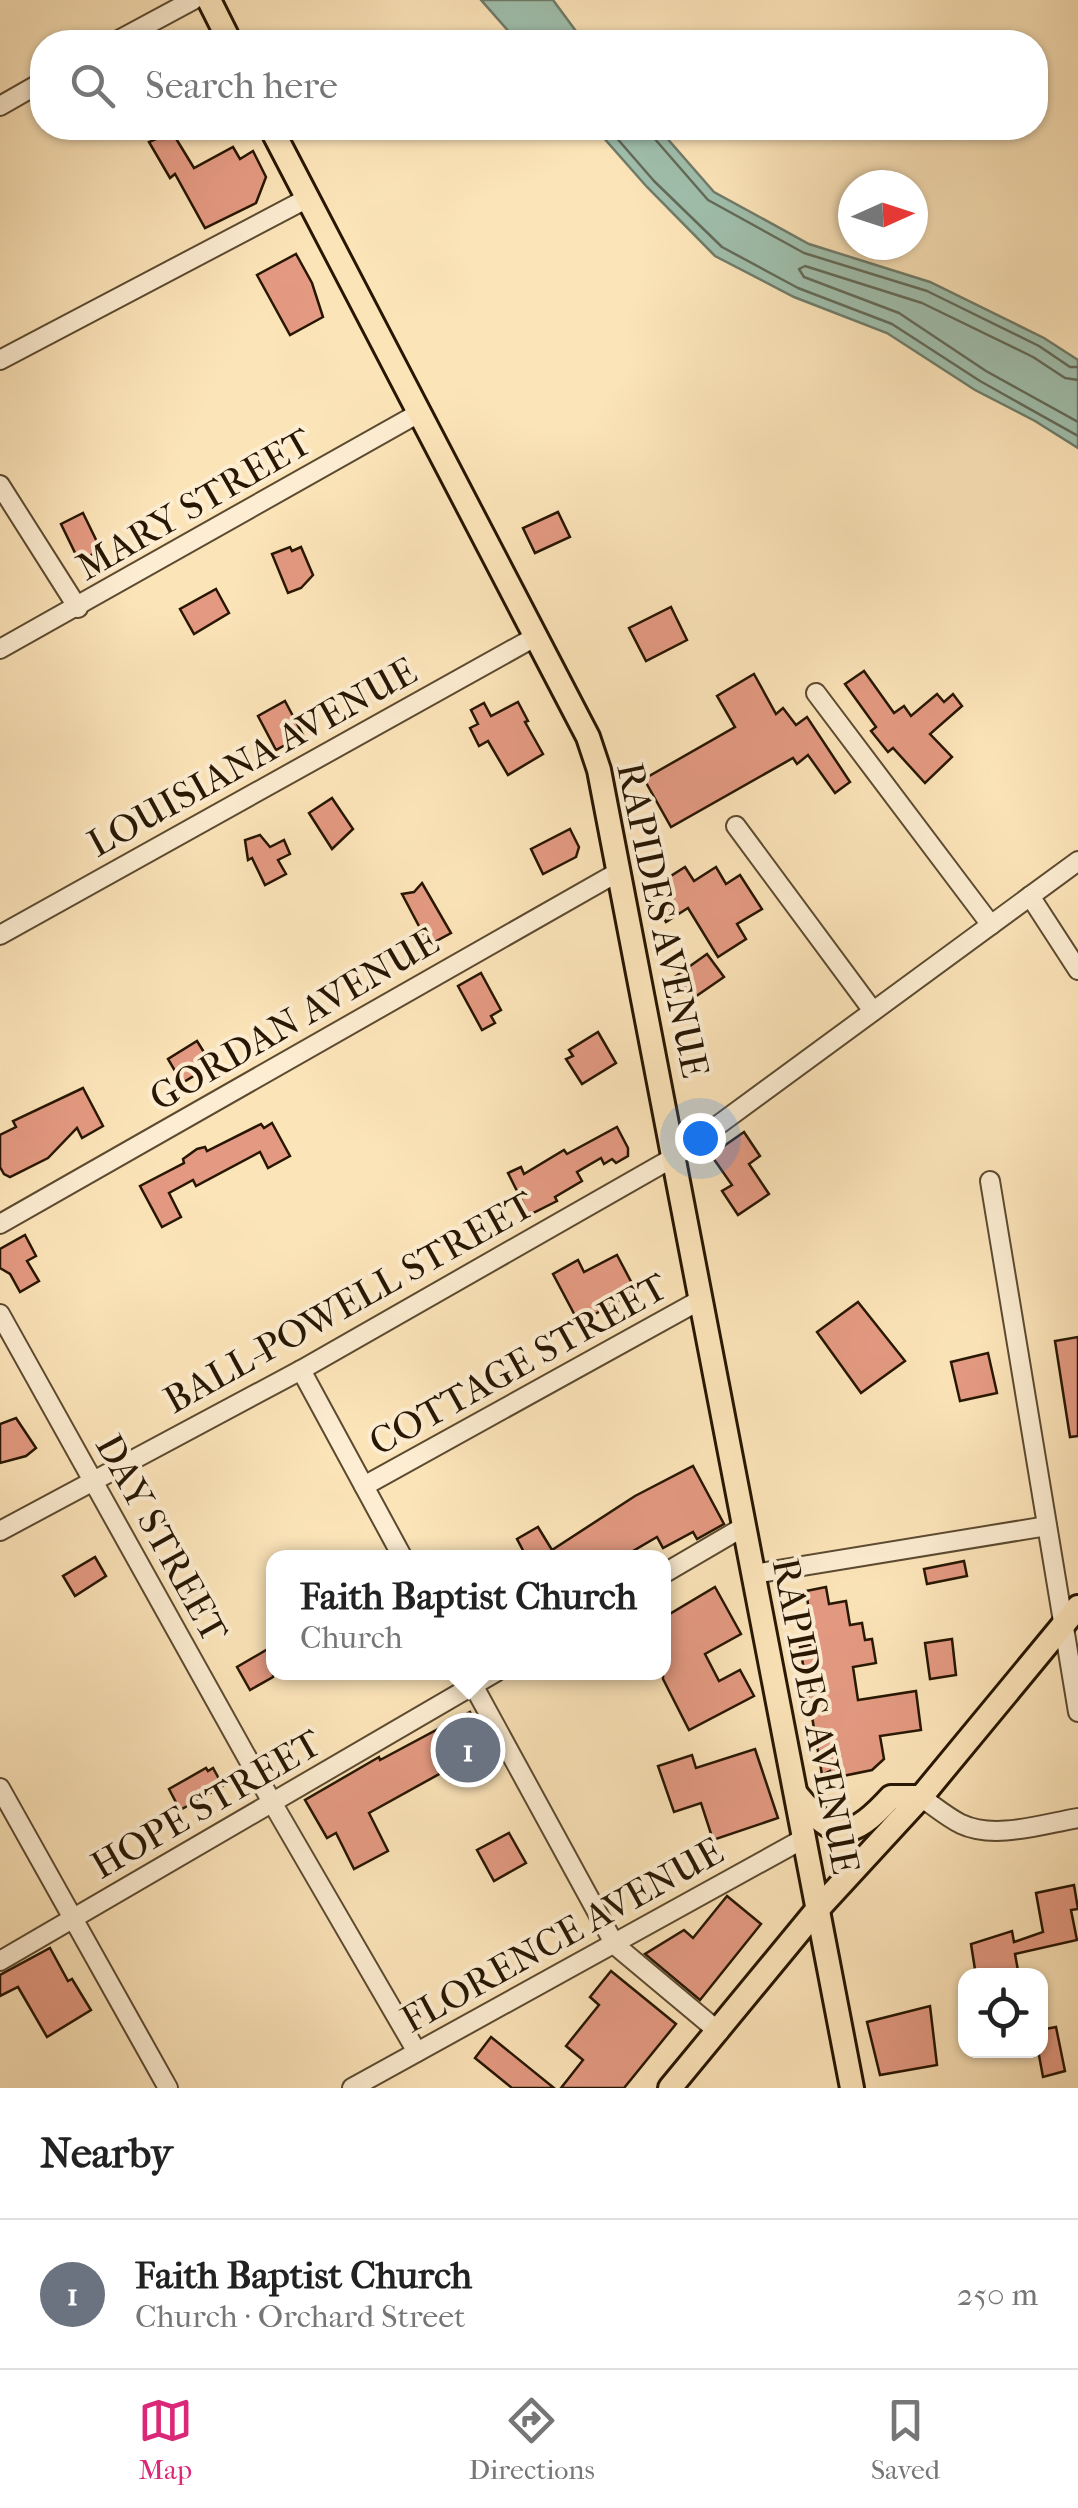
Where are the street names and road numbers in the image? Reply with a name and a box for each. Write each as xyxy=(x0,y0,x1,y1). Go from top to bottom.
street label: MARY STREET xyxy=(69,419,320,590)
street label: LOUISIANA AVENUE xyxy=(80,648,424,867)
street label: RAPIDES AVENUE xyxy=(607,758,718,1082)
street label: GORDAN AVENUE xyxy=(142,919,447,1120)
street label: BALL-POWELL STREET xyxy=(156,1182,542,1423)
street label: COTTAGE STREET xyxy=(361,1264,675,1465)
street label: DAY STREET xyxy=(86,1427,237,1650)
street label: RAPIDES AVENUE xyxy=(763,1554,868,1878)
street label: HOPE STREET xyxy=(83,1720,330,1888)
street label: FLORENCE AVENUE xyxy=(394,1828,731,2043)

